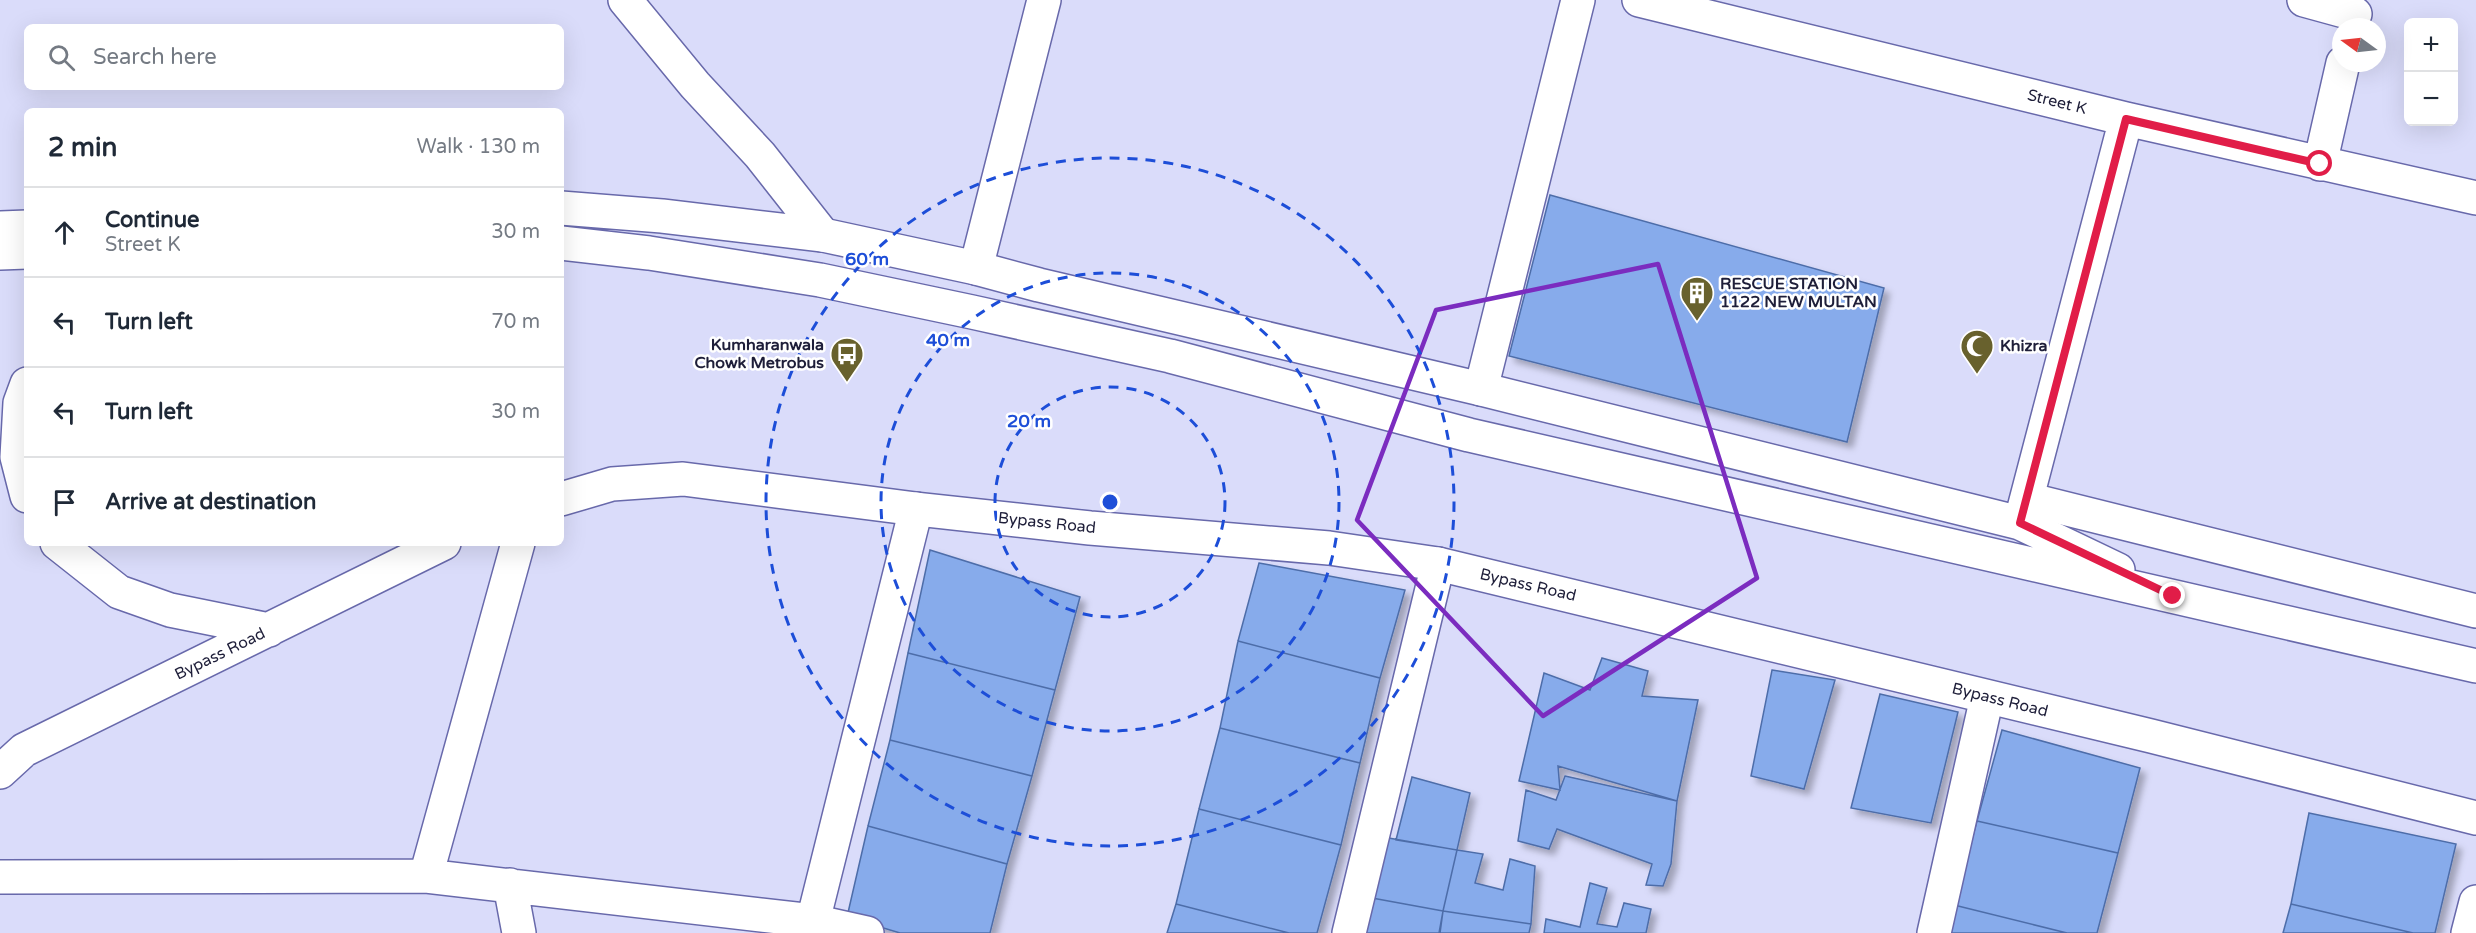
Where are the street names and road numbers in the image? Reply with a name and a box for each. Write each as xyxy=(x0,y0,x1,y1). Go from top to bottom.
street label: Street K xyxy=(2025,85,2089,119)
street label: Bypass Road xyxy=(997,508,1097,538)
street label: Bypass Road xyxy=(1478,564,1578,606)
street label: Bypass Road xyxy=(171,623,269,685)
street label: Bypass Road xyxy=(1950,678,2050,722)

